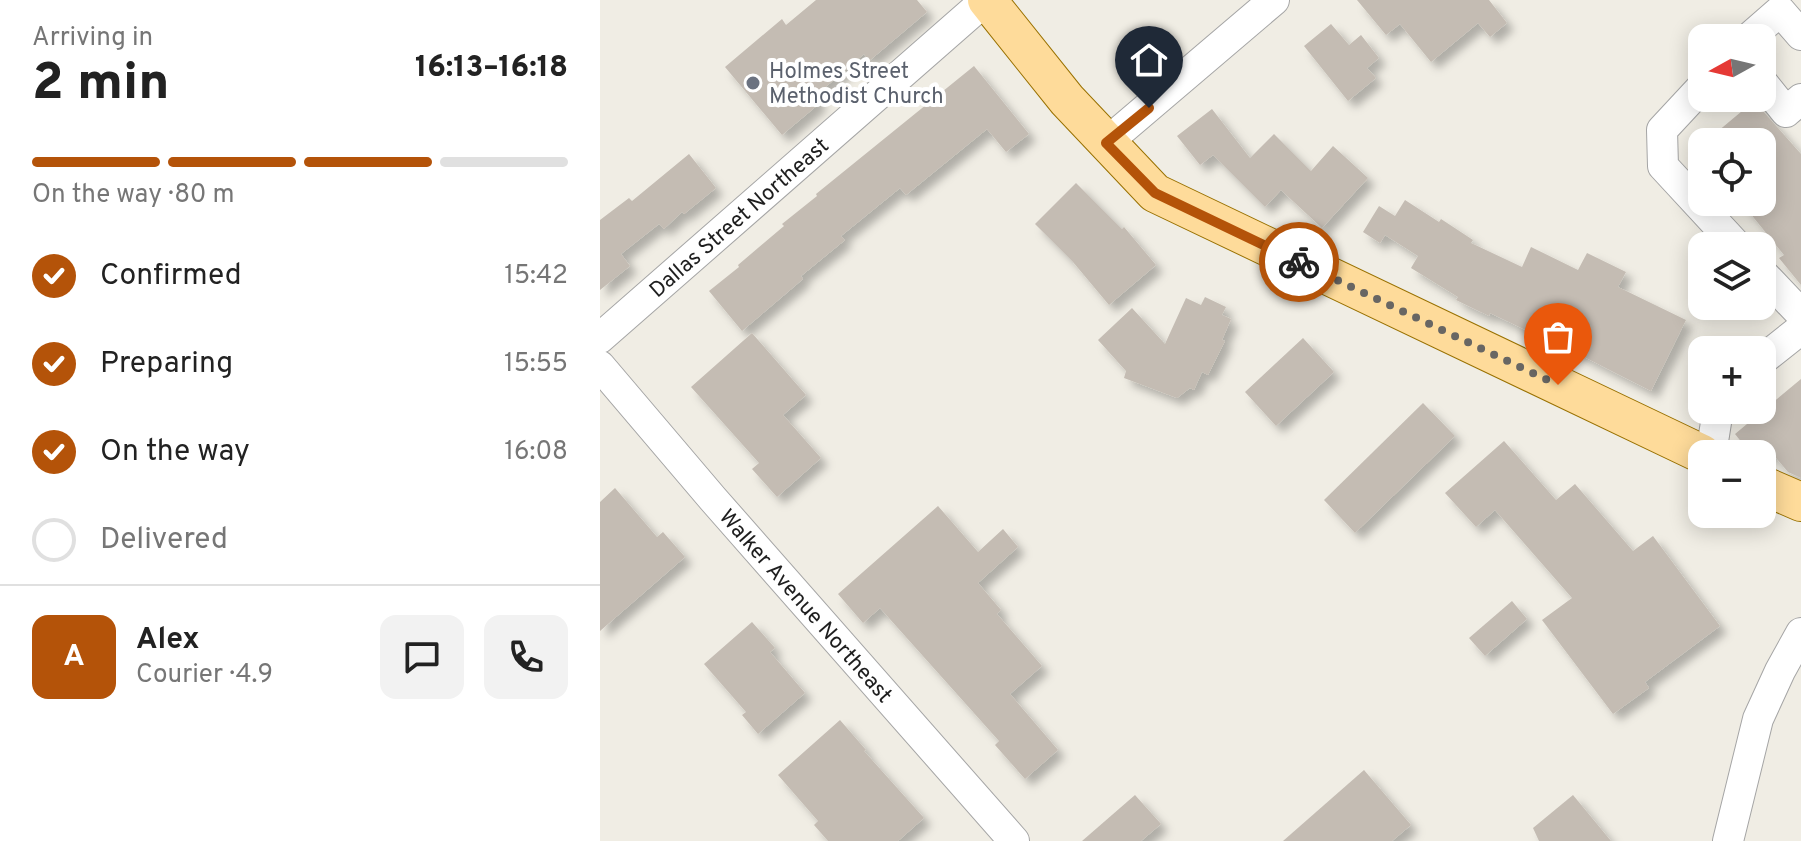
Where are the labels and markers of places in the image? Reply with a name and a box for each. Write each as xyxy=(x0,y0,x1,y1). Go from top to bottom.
pin xyxy=(1115,26,1183,108)
place label: Holmes Street Methodist Church xyxy=(769,59,944,111)
marker: Holmes Street Methodist Church xyxy=(744,74,762,92)
pin xyxy=(1524,303,1592,385)

